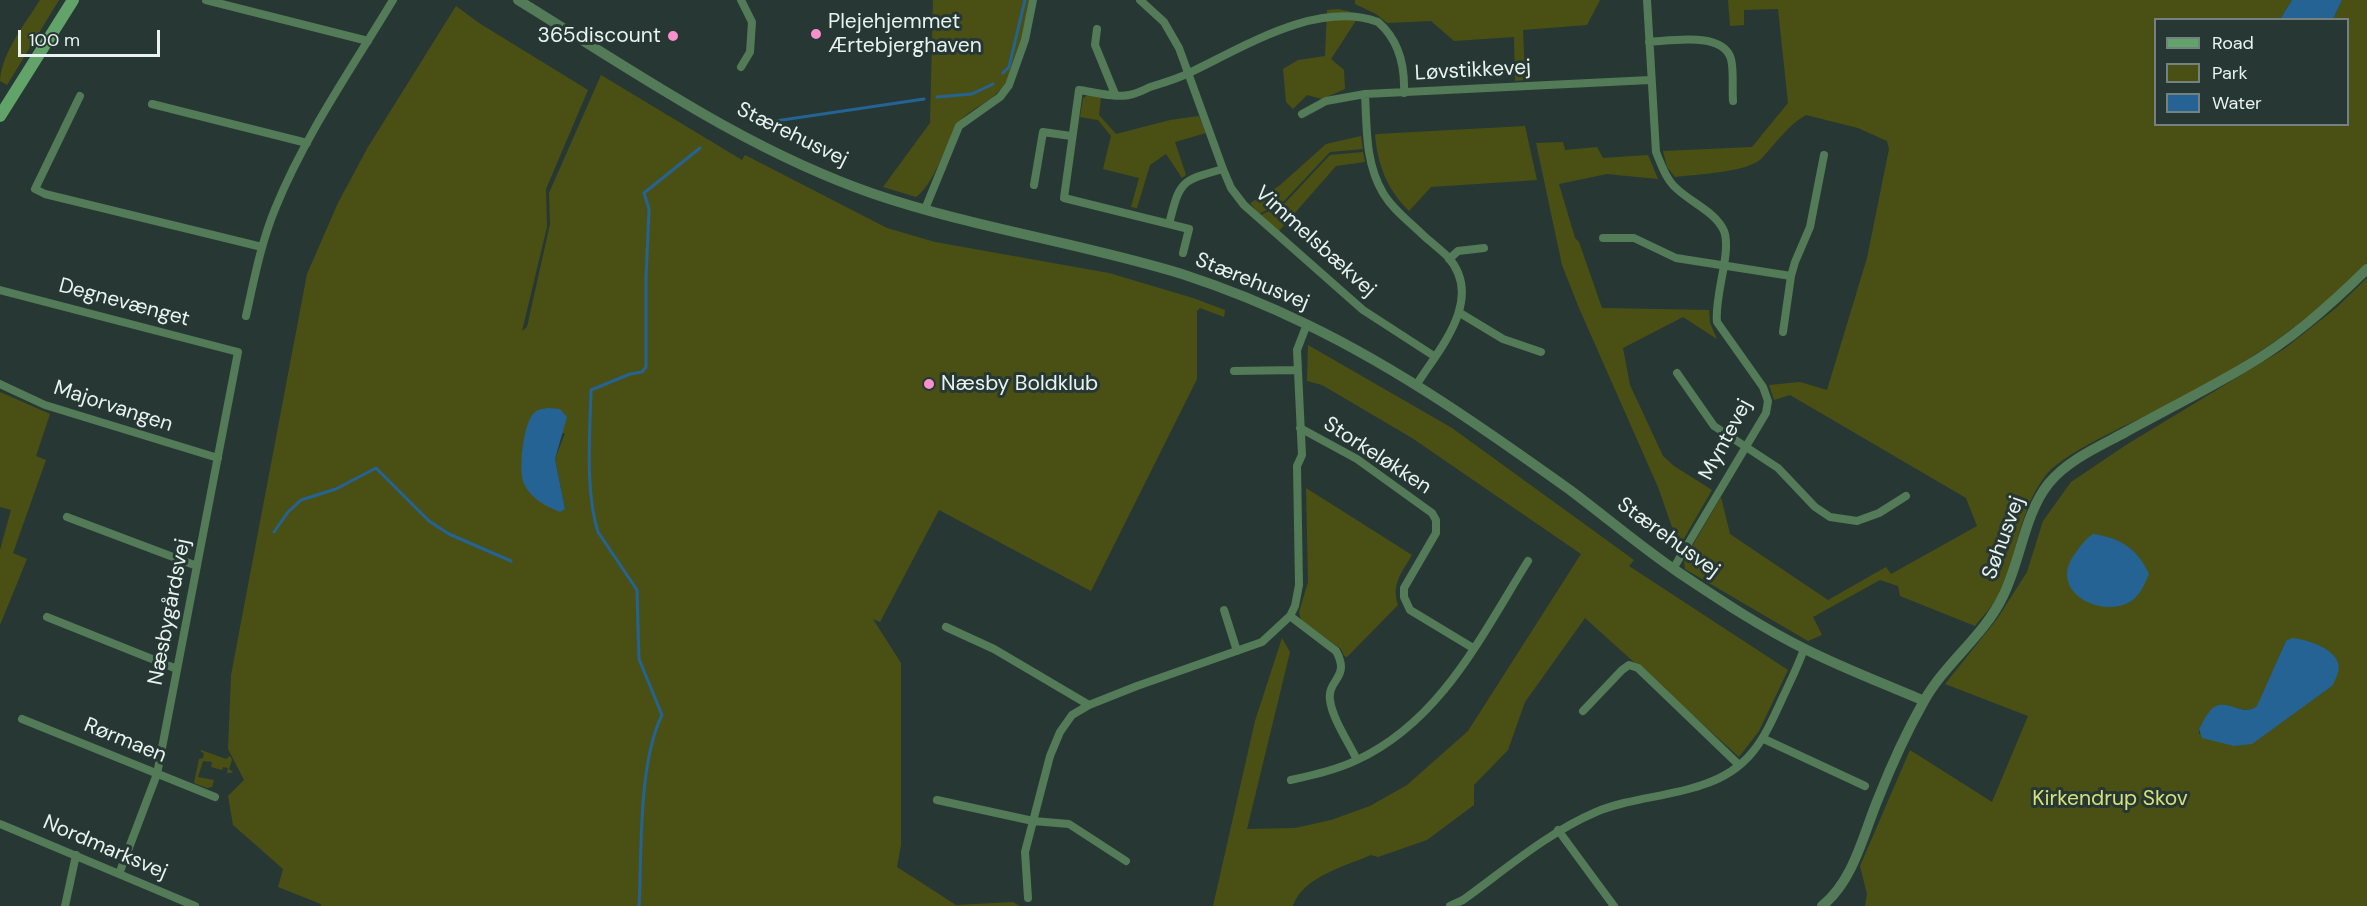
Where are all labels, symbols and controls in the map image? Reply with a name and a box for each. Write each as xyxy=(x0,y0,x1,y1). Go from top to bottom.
place label: Plejehjemmet Ærtebjerghaven xyxy=(828,9,982,59)
scale bar xyxy=(21,18,164,56)
legend xyxy=(2154,18,2349,126)
place label: 365discount xyxy=(537,23,661,49)
marker: Plejehjemmet Ærtebjerghaven xyxy=(809,27,823,41)
text: 100 m xyxy=(29,28,80,52)
marker: 365discount xyxy=(666,29,680,43)
text: Road xyxy=(2212,31,2254,55)
street label: Løvstikkevej xyxy=(1414,55,1532,87)
text: Park xyxy=(2212,61,2248,85)
text: Water xyxy=(2212,91,2262,115)
street label: Stærehusvej xyxy=(732,97,852,173)
street label: Vimmelsbækvej xyxy=(1249,181,1381,303)
street label: Stærehusvej xyxy=(1191,248,1313,316)
street label: Degnevænget xyxy=(56,273,192,333)
place label: Næsby Boldklub xyxy=(941,371,1098,397)
street label: Majorvangen xyxy=(50,376,176,438)
marker: Næsby Boldklub xyxy=(922,377,936,391)
street label: Myntevej xyxy=(1694,395,1758,485)
street label: Storkeløkken xyxy=(1318,412,1436,500)
street label: Stærehusvej xyxy=(1612,492,1724,584)
street label: Søhusvej xyxy=(1977,493,2031,583)
street label: Næsbygårdsvej xyxy=(143,537,197,687)
street label: Rørmaen xyxy=(80,713,170,769)
park label: Kirkendrup Skov xyxy=(2032,786,2188,812)
street label: Nordmarksvej xyxy=(39,810,171,886)

